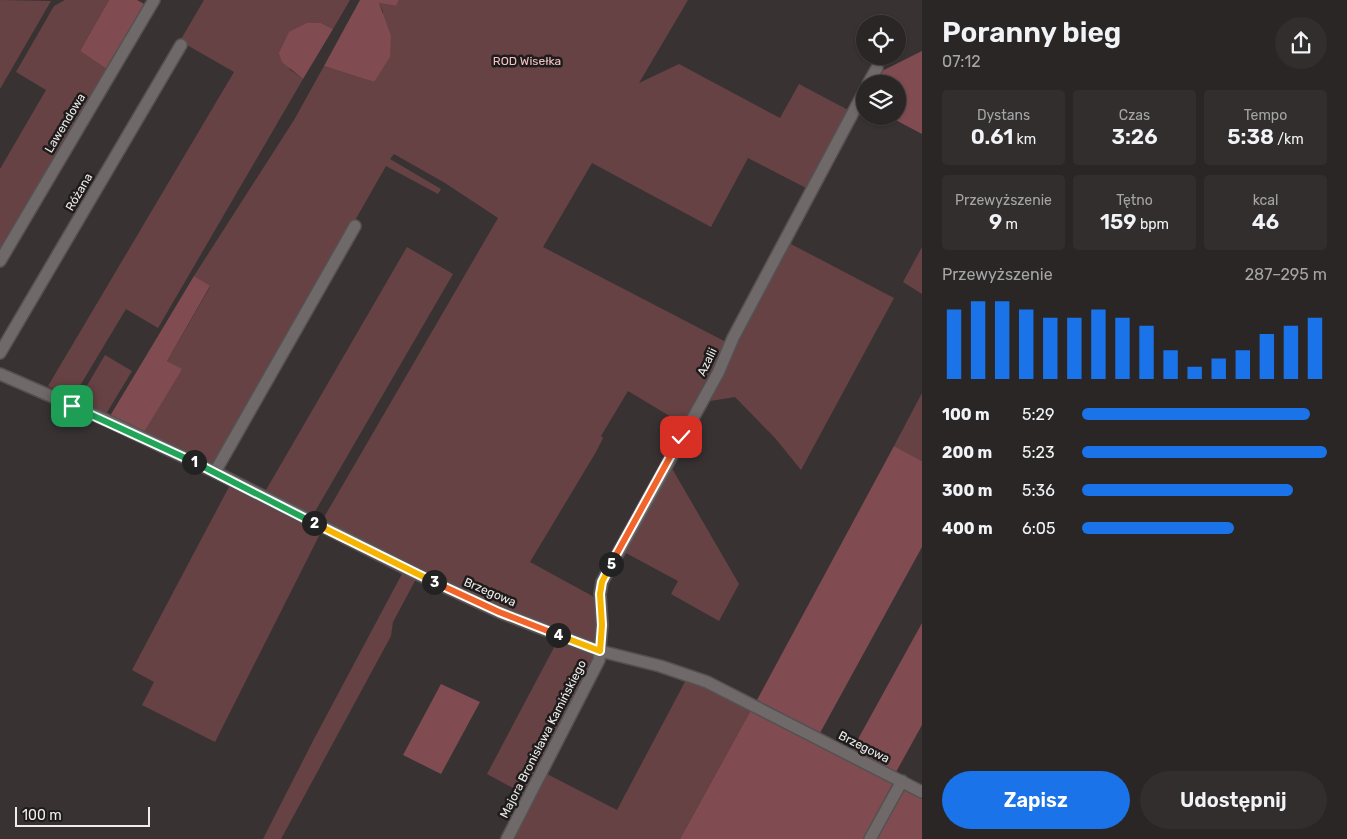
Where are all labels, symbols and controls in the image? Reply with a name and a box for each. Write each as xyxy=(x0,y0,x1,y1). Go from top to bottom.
map controls xyxy=(856,15,906,125)
button: locate xyxy=(856,15,906,65)
text: Poranny bieg xyxy=(942,16,1121,49)
button: share xyxy=(1275,17,1327,69)
text: 07:12 xyxy=(942,52,981,71)
park label: ROD Wisełka xyxy=(493,54,561,68)
button: layers xyxy=(856,75,906,125)
street label: Lawendowa xyxy=(42,91,88,155)
text: Dystans xyxy=(977,107,1030,124)
text: Czas xyxy=(1119,107,1150,124)
text: Tempo xyxy=(1244,107,1287,124)
text: 0.61 xyxy=(971,124,1013,149)
text: 3:26 xyxy=(1111,124,1158,149)
text: 5:38 xyxy=(1227,124,1274,149)
text: km xyxy=(1013,131,1036,148)
text: /km xyxy=(1274,131,1304,148)
street label: Różana xyxy=(63,171,95,213)
text: Przewyższenie xyxy=(955,192,1052,209)
text: Tętno xyxy=(1116,192,1153,209)
text: kcal xyxy=(1253,192,1278,209)
text: 9 xyxy=(989,209,1002,234)
text: 159 xyxy=(1100,209,1136,234)
text: 46 xyxy=(1252,209,1279,234)
text: m xyxy=(1002,216,1018,233)
text: bpm xyxy=(1136,216,1169,233)
text: Przewyższenie xyxy=(942,265,1053,284)
text: 287–295 m xyxy=(1245,265,1327,284)
street label: Azalii xyxy=(694,346,720,378)
pin xyxy=(51,385,93,427)
icon: arrive xyxy=(58,392,86,420)
text: 100 m xyxy=(942,405,990,424)
text: 5:29 xyxy=(1022,405,1054,424)
pin xyxy=(660,416,702,458)
icon: check xyxy=(667,423,695,451)
text: 200 m xyxy=(942,443,992,462)
text: 5:23 xyxy=(1022,443,1055,462)
pin: 1 xyxy=(182,450,206,474)
text: 1 xyxy=(191,454,198,471)
text: 300 m xyxy=(942,481,992,500)
text: 5:36 xyxy=(1022,481,1055,500)
pin: 2 xyxy=(302,510,326,536)
text: 2 xyxy=(310,515,319,532)
text: 400 m xyxy=(942,519,993,538)
text: 6:05 xyxy=(1022,519,1055,538)
pin: 5 xyxy=(598,552,624,576)
text: 5 xyxy=(607,556,616,573)
pin: 3 xyxy=(422,570,446,594)
text: 3 xyxy=(430,574,439,591)
street label: Brzegowa xyxy=(462,575,518,609)
pin: 4 xyxy=(546,622,570,648)
text: 4 xyxy=(554,627,563,644)
street label: Majora Bronisława Kamińskiego xyxy=(497,658,589,820)
street label: Brzegowa xyxy=(836,728,892,766)
button: Zapisz xyxy=(942,771,1130,829)
button: Udostępnij xyxy=(1140,771,1327,829)
scale bar xyxy=(15,804,150,827)
text: 100 m xyxy=(22,807,62,824)

